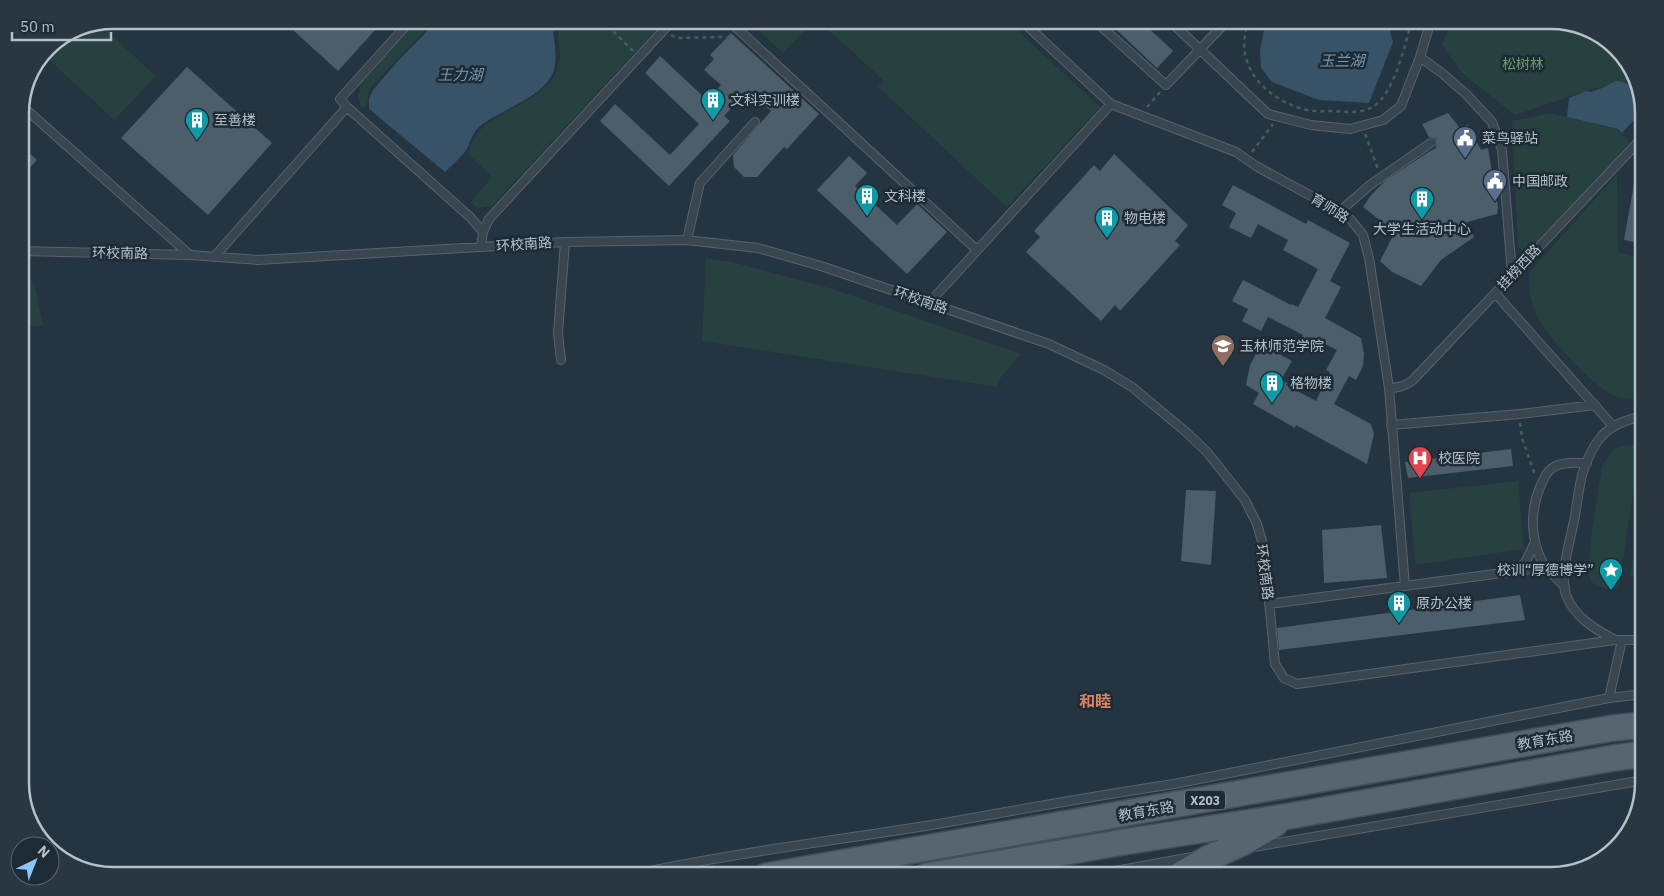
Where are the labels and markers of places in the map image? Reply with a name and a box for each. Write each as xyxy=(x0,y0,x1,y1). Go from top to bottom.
building icon: 文科实训楼 xyxy=(700,87,726,121)
place label: 文科实训楼 xyxy=(730,91,800,109)
building icon: 至善楼 xyxy=(184,107,210,141)
place label: 至善楼 xyxy=(214,111,256,129)
public building icon: 菜鸟驿站 xyxy=(1452,125,1478,159)
place label: 菜鸟驿站 xyxy=(1482,129,1538,147)
public building icon: 中国邮政 xyxy=(1482,168,1508,202)
place label: 中国邮政 xyxy=(1512,172,1568,190)
building icon: 文科楼 xyxy=(854,183,880,217)
building icon: 大学生活动中心 xyxy=(1409,186,1435,220)
place label: 文科楼 xyxy=(884,187,926,205)
building icon: 物电楼 xyxy=(1094,205,1120,239)
place label: 物电楼 xyxy=(1124,209,1166,227)
place label: 大学生活动中心 xyxy=(1373,220,1471,238)
school or university icon: 玉林师范学院 xyxy=(1210,333,1236,367)
place label: 玉林师范学院 xyxy=(1240,337,1324,355)
building icon: 格物楼 xyxy=(1259,370,1285,404)
place label: 格物楼 xyxy=(1290,374,1332,392)
hospital icon: 校医院 xyxy=(1407,445,1433,479)
place label: 校医院 xyxy=(1438,449,1480,467)
place icon: 校训“厚德博学” xyxy=(1598,557,1624,591)
place label: 校训“厚德博学” xyxy=(1497,561,1594,579)
building icon: 原办公楼 xyxy=(1386,590,1412,624)
place label: 原办公楼 xyxy=(1416,594,1472,612)

